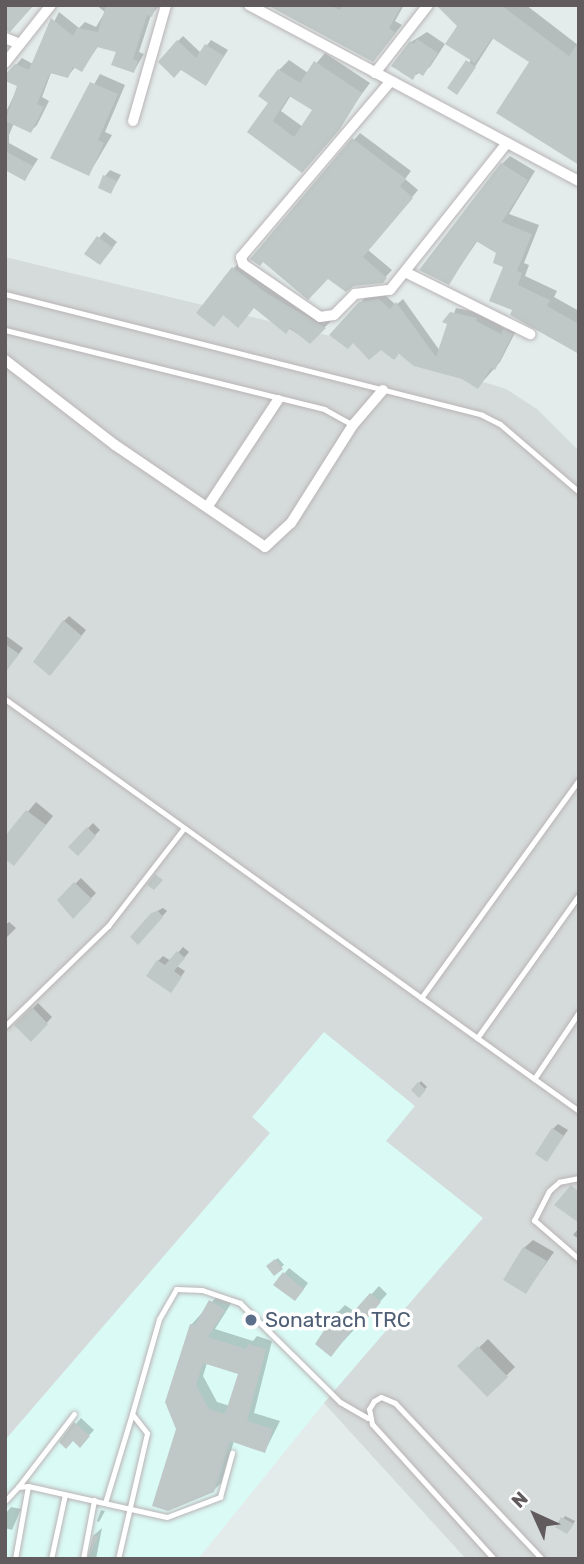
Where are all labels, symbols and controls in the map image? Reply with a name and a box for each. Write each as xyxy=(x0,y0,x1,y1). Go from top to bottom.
place label: Sonatrach TRC xyxy=(265,1307,411,1333)
marker: Sonatrach TRC xyxy=(243,1312,259,1328)
north arrow xyxy=(500,1480,570,1550)
text: N xyxy=(507,1487,533,1513)

